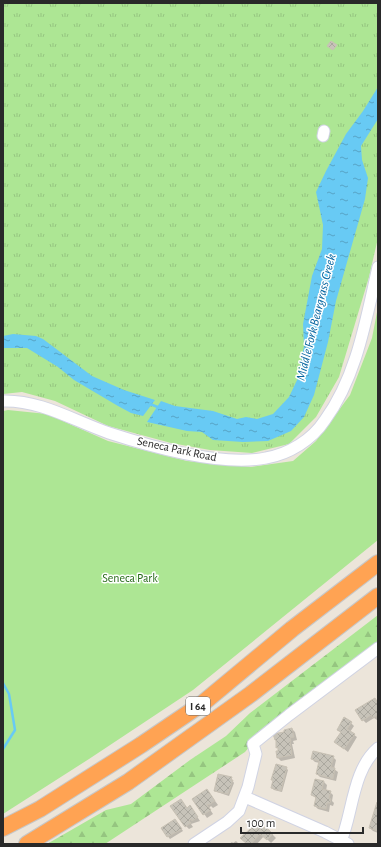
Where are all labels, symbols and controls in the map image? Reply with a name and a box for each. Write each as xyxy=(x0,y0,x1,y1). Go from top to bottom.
water label: Middle Fork Beargrass Creek xyxy=(294,253,338,382)
street label: Seneca Park Road xyxy=(136,435,218,463)
park label: Seneca Park xyxy=(102,572,158,584)
road number: I 64 xyxy=(186,697,210,715)
scale bar xyxy=(241,809,363,835)
text: 100 m xyxy=(247,817,275,829)

